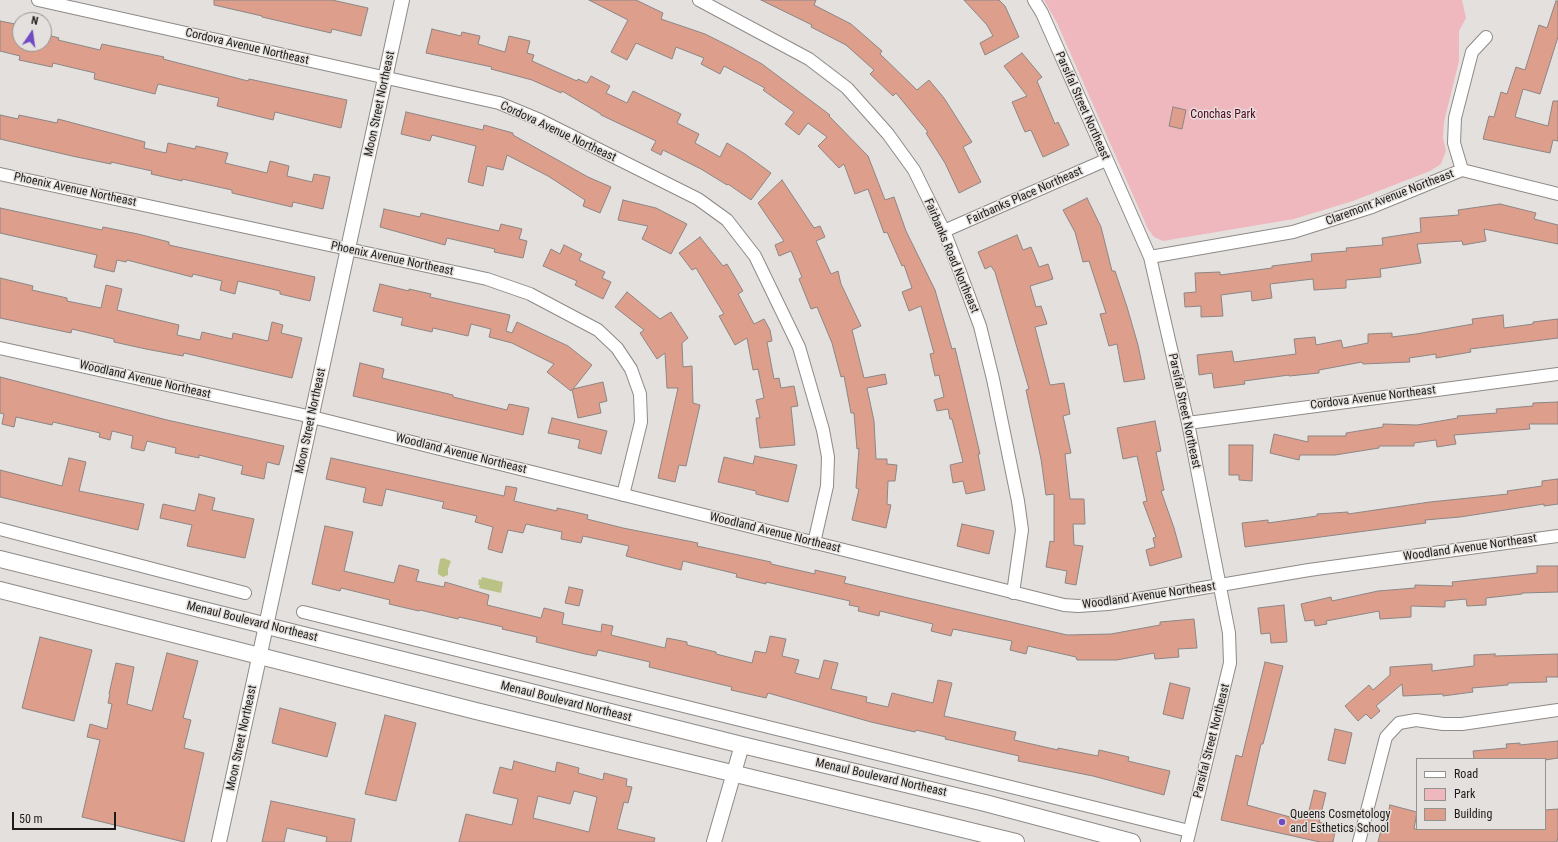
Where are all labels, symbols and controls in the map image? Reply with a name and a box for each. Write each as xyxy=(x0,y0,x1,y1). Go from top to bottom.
north arrow xyxy=(12,12,52,52)
text: N xyxy=(30,14,39,28)
street label: Cordova Avenue Northeast xyxy=(184,26,310,68)
street label: Parsifal Street Northeast xyxy=(1052,49,1112,163)
street label: Moon Street Northeast xyxy=(362,50,398,158)
street label: Cordova Avenue Northeast xyxy=(498,99,618,165)
park label: Conchas Park xyxy=(1190,108,1256,122)
street label: Fairbanks Place Northeast xyxy=(965,164,1085,228)
street label: Claremont Avenue Northeast xyxy=(1324,167,1456,229)
street label: Phoenix Avenue Northeast xyxy=(12,170,138,210)
street label: Fairbanks Road Northeast xyxy=(920,197,982,315)
street label: Phoenix Avenue Northeast xyxy=(329,239,455,279)
street label: Parsifal Street Northeast xyxy=(1165,352,1203,470)
street label: Woodland Avenue Northeast xyxy=(78,358,212,402)
street label: Moon Street Northeast xyxy=(293,367,329,475)
street label: Cordova Avenue Northeast xyxy=(1309,383,1437,413)
street label: Woodland Avenue Northeast xyxy=(394,431,528,477)
street label: Woodland Avenue Northeast xyxy=(708,510,842,556)
street label: Woodland Avenue Northeast xyxy=(1402,532,1538,564)
street label: Woodland Avenue Northeast xyxy=(1081,580,1217,612)
street label: Menaul Boulevard Northeast xyxy=(185,599,319,645)
street label: Menaul Boulevard Northeast xyxy=(499,679,633,725)
street label: Parsifal Street Northeast xyxy=(1191,682,1233,800)
street label: Moon Street Northeast xyxy=(224,684,260,792)
street label: Menaul Boulevard Northeast xyxy=(814,756,948,800)
legend xyxy=(1416,758,1546,830)
text: Road xyxy=(1454,767,1478,781)
text: Park xyxy=(1454,787,1475,801)
scale bar xyxy=(14,804,118,830)
text: Building xyxy=(1454,807,1492,821)
place label: Queens Cosmetology and Esthetics School xyxy=(1290,808,1390,836)
text: 50 m xyxy=(19,812,43,826)
marker: Queens Cosmetology and Esthetics School xyxy=(1277,817,1287,827)

